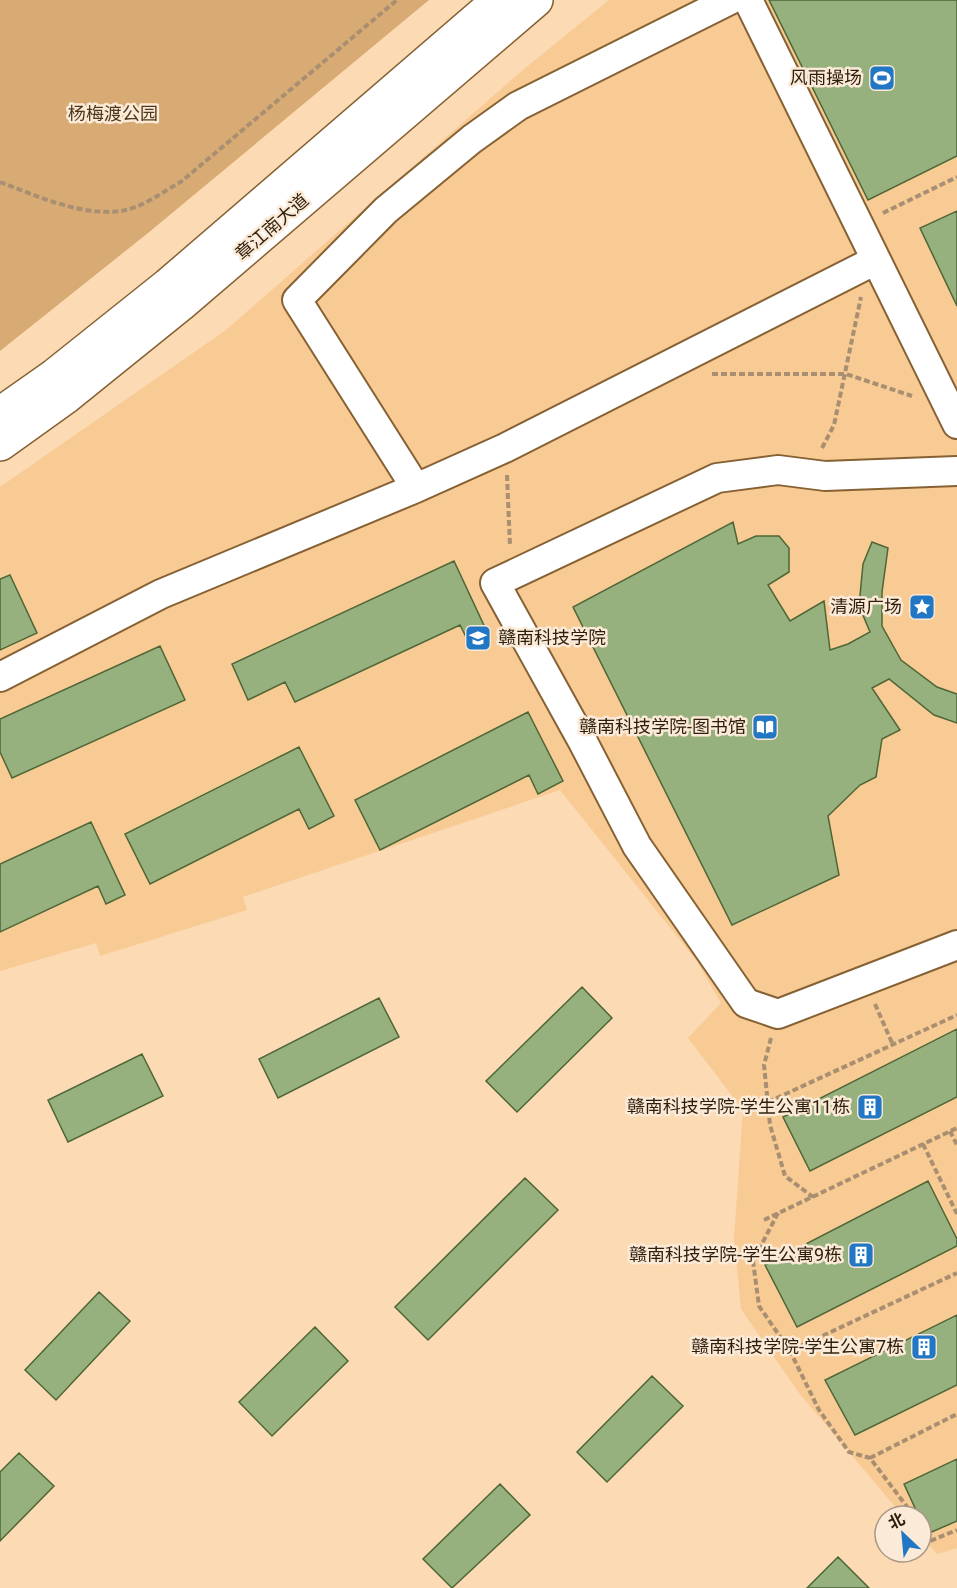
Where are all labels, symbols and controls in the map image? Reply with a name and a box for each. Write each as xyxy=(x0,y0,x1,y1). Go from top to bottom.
sports icon: 风雨操场 xyxy=(867,63,897,93)
place label: 风雨操场 xyxy=(790,67,862,88)
park label: 杨梅渡公园 xyxy=(68,103,158,124)
street label: 章江南大道 xyxy=(231,189,313,264)
place icon: 清源广场 xyxy=(907,592,937,622)
place label: 清源广场 xyxy=(830,596,902,617)
school or university icon: 赣南科技学院 xyxy=(463,623,493,653)
place label: 赣南科技学院 xyxy=(498,627,606,648)
library icon: 赣南科技学院-图书馆 xyxy=(750,712,780,742)
place label: 赣南科技学院-图书馆 xyxy=(579,716,746,737)
building icon: 赣南科技学院-学生公寓11栋 xyxy=(855,1092,885,1122)
place label: 赣南科技学院-学生公寓11栋 xyxy=(627,1096,850,1117)
building icon: 赣南科技学院-学生公寓9栋 xyxy=(846,1240,876,1270)
place label: 赣南科技学院-学生公寓9栋 xyxy=(629,1244,842,1265)
building icon: 赣南科技学院-学生公寓7栋 xyxy=(909,1332,939,1362)
place label: 赣南科技学院-学生公寓7栋 xyxy=(691,1336,904,1357)
north arrow xyxy=(873,1504,933,1564)
text: 北 xyxy=(885,1509,908,1533)

